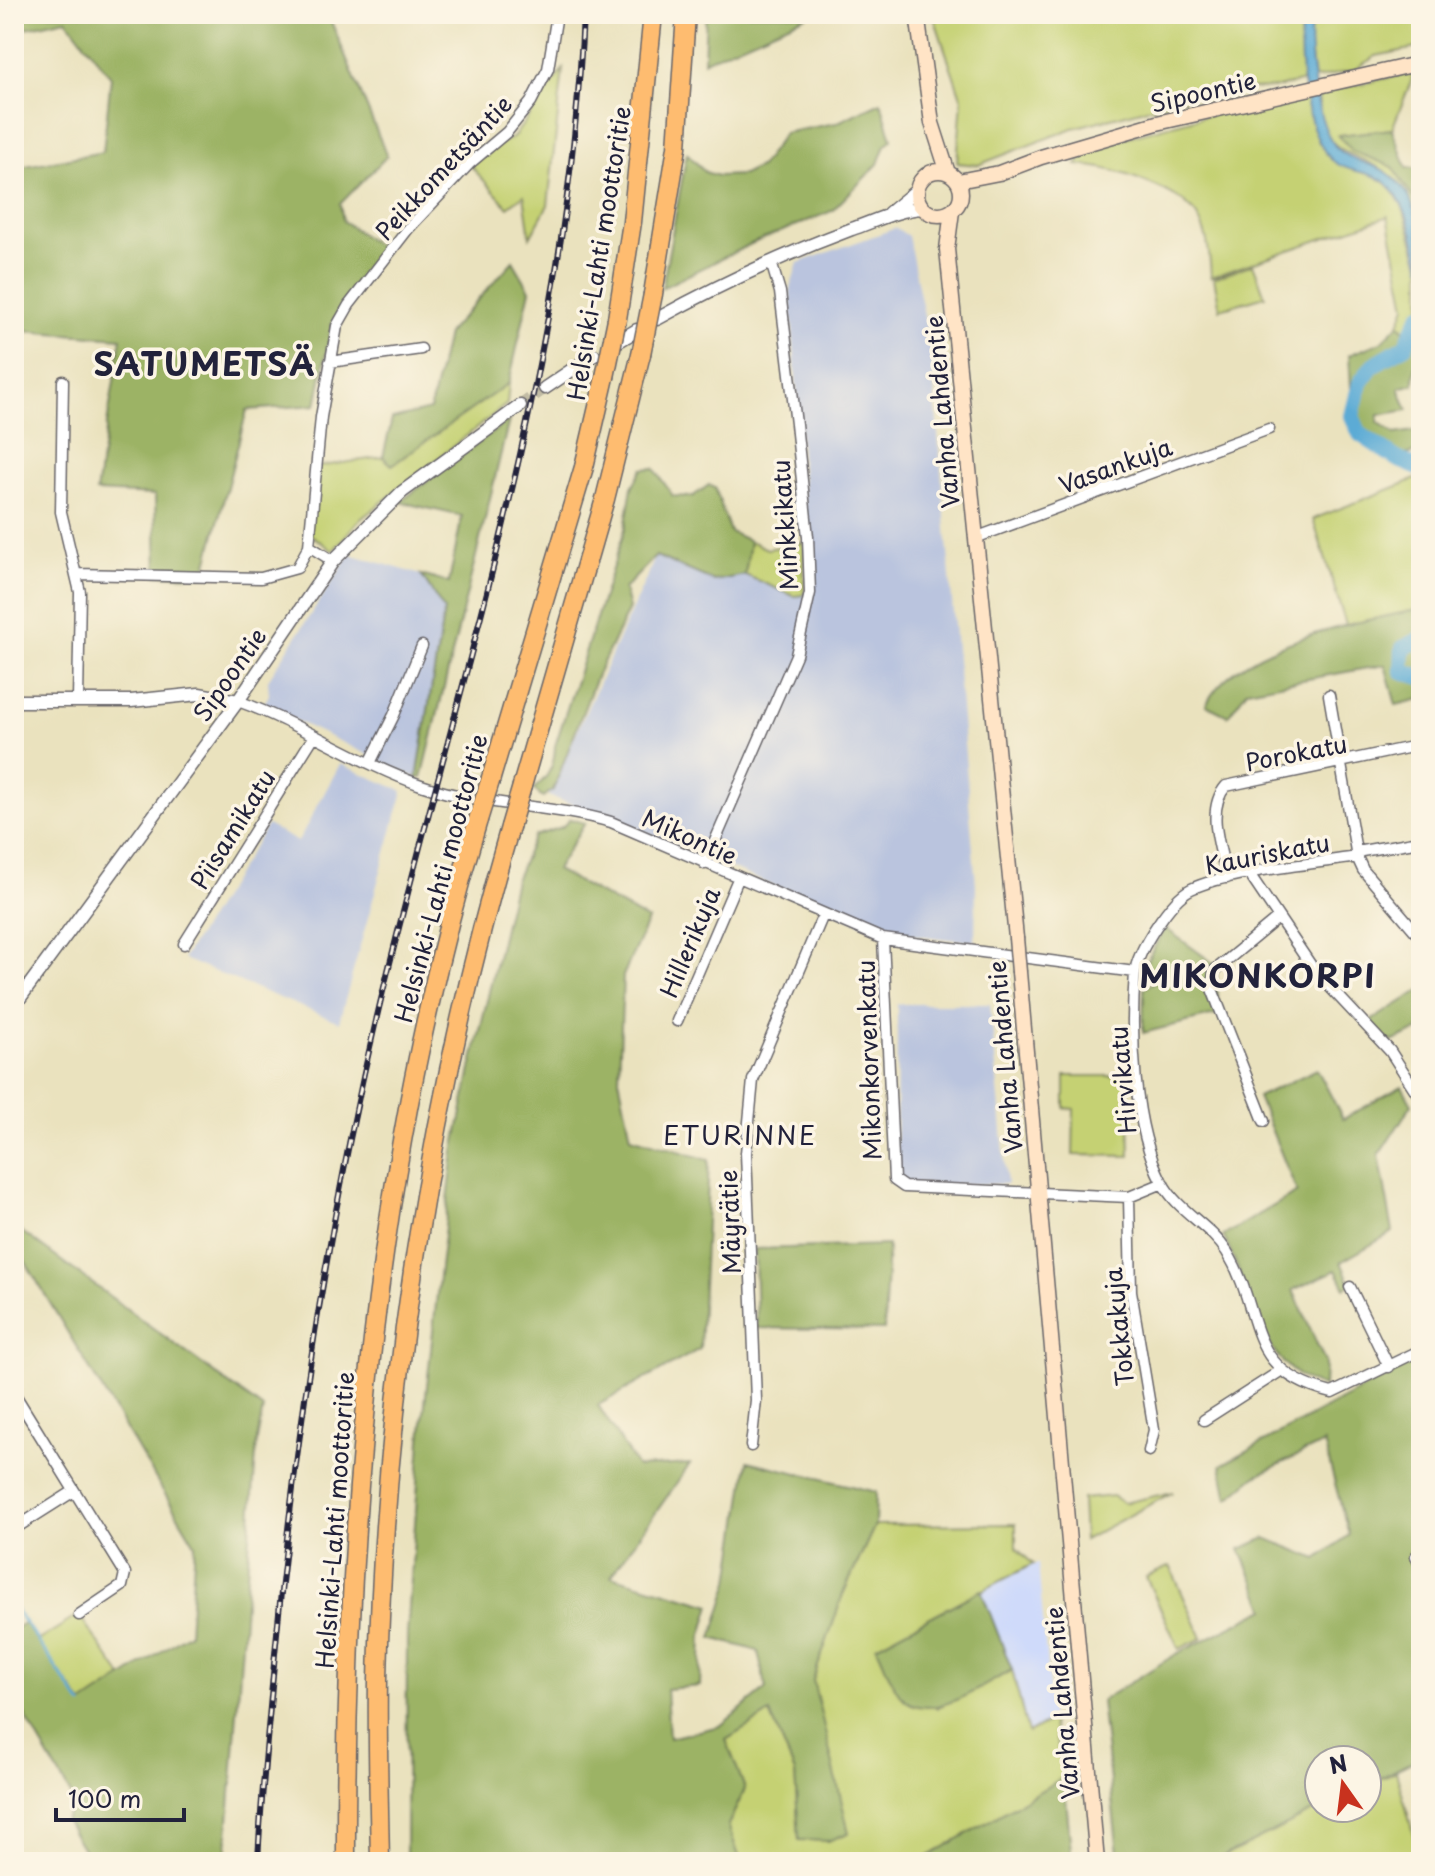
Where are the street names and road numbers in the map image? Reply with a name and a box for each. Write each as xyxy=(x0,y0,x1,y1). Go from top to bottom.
street label: Sipoontie xyxy=(1147,61,1259,121)
street label: Peikkometsäntie xyxy=(366,86,520,248)
street label: Helsinki-Lahti moottoritie xyxy=(557,103,639,403)
street label: Vanha Lahdentie xyxy=(915,314,967,510)
street label: Vasankuja xyxy=(1053,428,1177,502)
street label: Minkkikatu xyxy=(761,458,807,592)
street label: Sipoontie xyxy=(184,620,274,728)
street label: Porokatu xyxy=(1242,724,1350,780)
street label: Helsinki-Lahti moottoritie xyxy=(384,730,496,1026)
street label: Piisamikatu xyxy=(181,762,283,896)
street label: Mikontie xyxy=(637,799,743,873)
street label: Kauriskatu xyxy=(1201,823,1333,883)
street label: Hillerikuja xyxy=(650,881,728,1003)
street label: Mikonkorvenkatu xyxy=(847,959,889,1161)
street label: Vanha Lahdentie xyxy=(978,959,1030,1155)
street label: Hirvikatu xyxy=(1099,1025,1145,1135)
street label: Mäyrätie xyxy=(709,1169,749,1275)
street label: Tokkakuja xyxy=(1094,1266,1142,1388)
street label: Helsinki-Lahti moottoritie xyxy=(306,1370,362,1670)
street label: Vanha Lahdentie xyxy=(1035,1605,1087,1801)

